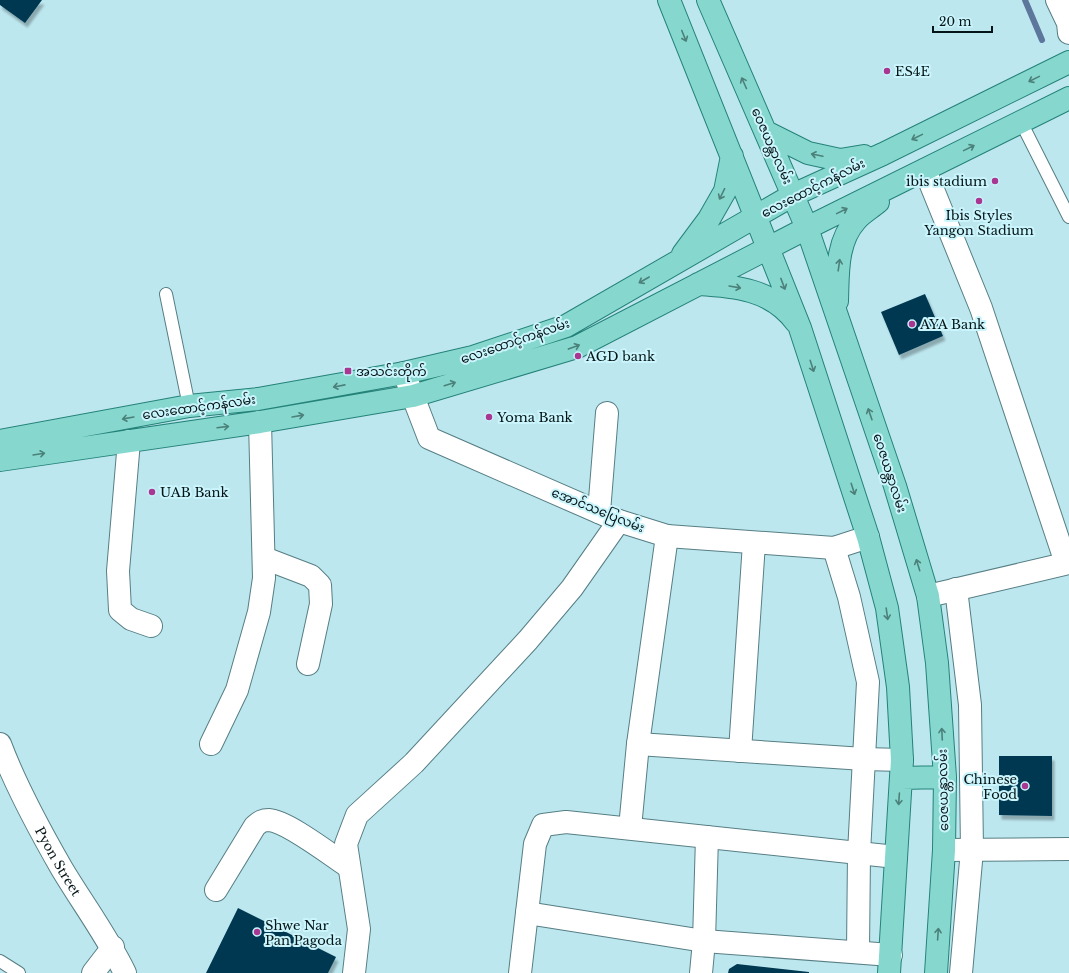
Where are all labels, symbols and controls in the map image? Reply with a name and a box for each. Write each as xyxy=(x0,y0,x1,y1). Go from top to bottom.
scale bar xyxy=(933,8,992,34)
text: 20 m xyxy=(939,14,971,29)
one-way arrow xyxy=(681,30,688,42)
place label: ES4E xyxy=(895,63,930,80)
marker: ES4E xyxy=(882,66,892,76)
one-way arrow xyxy=(1028,76,1040,83)
one-way arrow xyxy=(740,78,747,90)
street label: ဝေဇယန္တာလမ်း xyxy=(746,105,797,188)
one-way arrow xyxy=(912,133,924,141)
one-way arrow xyxy=(962,144,974,151)
one-way arrow xyxy=(810,151,823,159)
street label: လေးထောင့်ကန်လမ်း xyxy=(758,155,869,223)
place label: ibis stadium xyxy=(906,173,987,190)
marker: ibis stadium xyxy=(990,176,1000,186)
one-way arrow xyxy=(718,188,725,200)
marker: Ibis Styles Yangon Stadium xyxy=(974,196,984,206)
one-way arrow xyxy=(835,207,847,214)
place label: Ibis Styles Yangon Stadium xyxy=(923,207,1034,239)
one-way arrow xyxy=(835,259,843,272)
one-way arrow xyxy=(639,277,651,285)
one-way arrow xyxy=(780,278,788,290)
one-way arrow xyxy=(728,283,741,291)
street label: လေးထောင့်ကန်လမ်း xyxy=(458,314,572,370)
place label: AYA Bank xyxy=(919,316,985,333)
marker: AYA Bank xyxy=(907,319,917,329)
one-way arrow xyxy=(568,342,580,350)
place label: AGD bank xyxy=(585,348,655,365)
marker: AGD bank xyxy=(573,351,583,361)
one-way arrow xyxy=(809,359,817,371)
place label: အသင်းတိုက် xyxy=(356,363,427,382)
marker: အသင်းတိုက် xyxy=(343,366,353,376)
one-way arrow xyxy=(443,380,456,387)
one-way arrow xyxy=(333,382,346,390)
street label: လေးထောင့်ကန်လမ်း xyxy=(141,391,257,425)
one-way arrow xyxy=(866,408,873,421)
place label: Yoma Bank xyxy=(496,409,573,426)
one-way arrow xyxy=(292,411,305,419)
marker: Yoma Bank xyxy=(484,412,494,422)
one-way arrow xyxy=(121,414,134,422)
one-way arrow xyxy=(216,423,229,431)
street label: ဝေဇယန္တာလမ်း xyxy=(867,431,911,515)
one-way arrow xyxy=(32,450,45,458)
one-way arrow xyxy=(850,482,857,495)
place label: UAB Bank xyxy=(160,484,229,501)
street label: အောင်သပြေလမ်း xyxy=(548,484,647,538)
marker: UAB Bank xyxy=(147,487,157,497)
one-way arrow xyxy=(914,558,921,571)
one-way arrow xyxy=(883,607,891,620)
one-way arrow xyxy=(939,728,946,741)
street label: ဝေဇယန္တာလမ်း xyxy=(934,749,954,831)
place label: Chinese Food xyxy=(963,771,1017,803)
marker: Chinese Food xyxy=(1020,781,1030,791)
one-way arrow xyxy=(896,792,903,805)
street label: Pyon Street xyxy=(31,824,85,899)
place label: Shwe Nar Pan Pagoda xyxy=(265,917,343,949)
marker: Shwe Nar Pan Pagoda xyxy=(252,927,262,937)
one-way arrow xyxy=(935,928,942,941)

